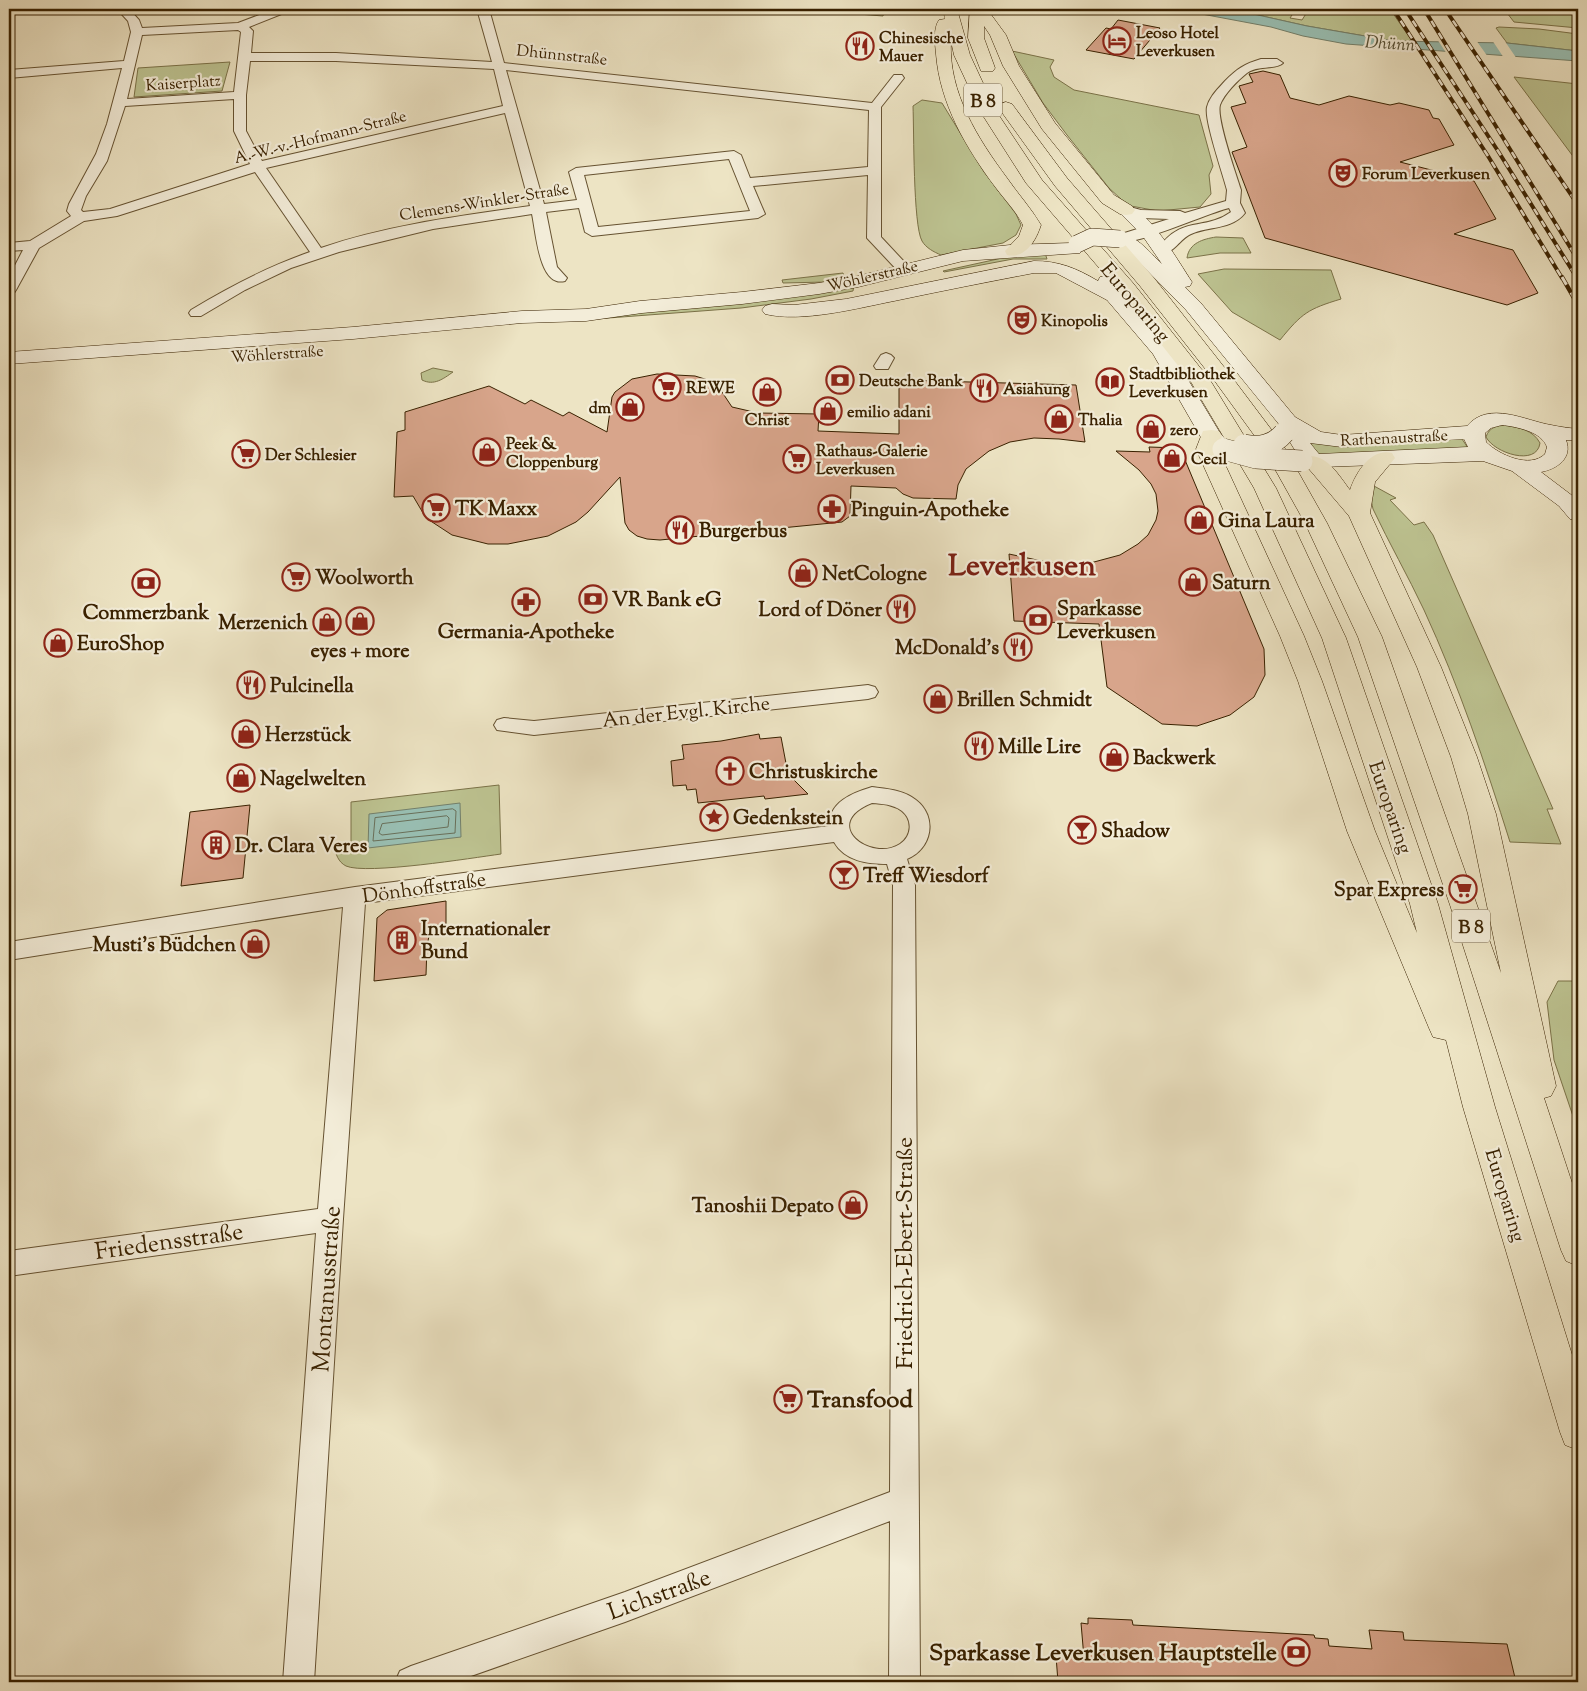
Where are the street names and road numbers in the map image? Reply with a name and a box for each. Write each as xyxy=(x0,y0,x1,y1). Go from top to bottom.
street label: Dhünnstraße xyxy=(515,40,608,73)
street label: Kaiserplatz xyxy=(145,70,222,99)
road number: B 8 xyxy=(964,84,1002,116)
street label: A.-W.-v.-Hofmann-Straße xyxy=(232,106,409,171)
street label: Clemens-Winkler-Straße xyxy=(398,179,571,228)
street label: Wöhlerstraße xyxy=(825,256,920,299)
street label: Europaring xyxy=(1092,257,1176,350)
street label: Wöhlerstraße xyxy=(230,341,324,370)
street label: Rathenaustraße xyxy=(1340,425,1449,454)
street label: An der Evgl. Kirche xyxy=(601,690,772,737)
street label: Europaring xyxy=(1359,757,1418,858)
street label: Dönhoffstraße xyxy=(361,866,488,912)
road number: B 8 xyxy=(1452,909,1490,942)
street label: Friedrich-Ebert-Straße xyxy=(889,1137,923,1369)
street label: Europaring xyxy=(1476,1145,1532,1246)
street label: Montanusstraße xyxy=(305,1205,351,1374)
street label: Friedensstraße xyxy=(93,1216,246,1270)
street label: Lichstraße xyxy=(603,1562,716,1630)

